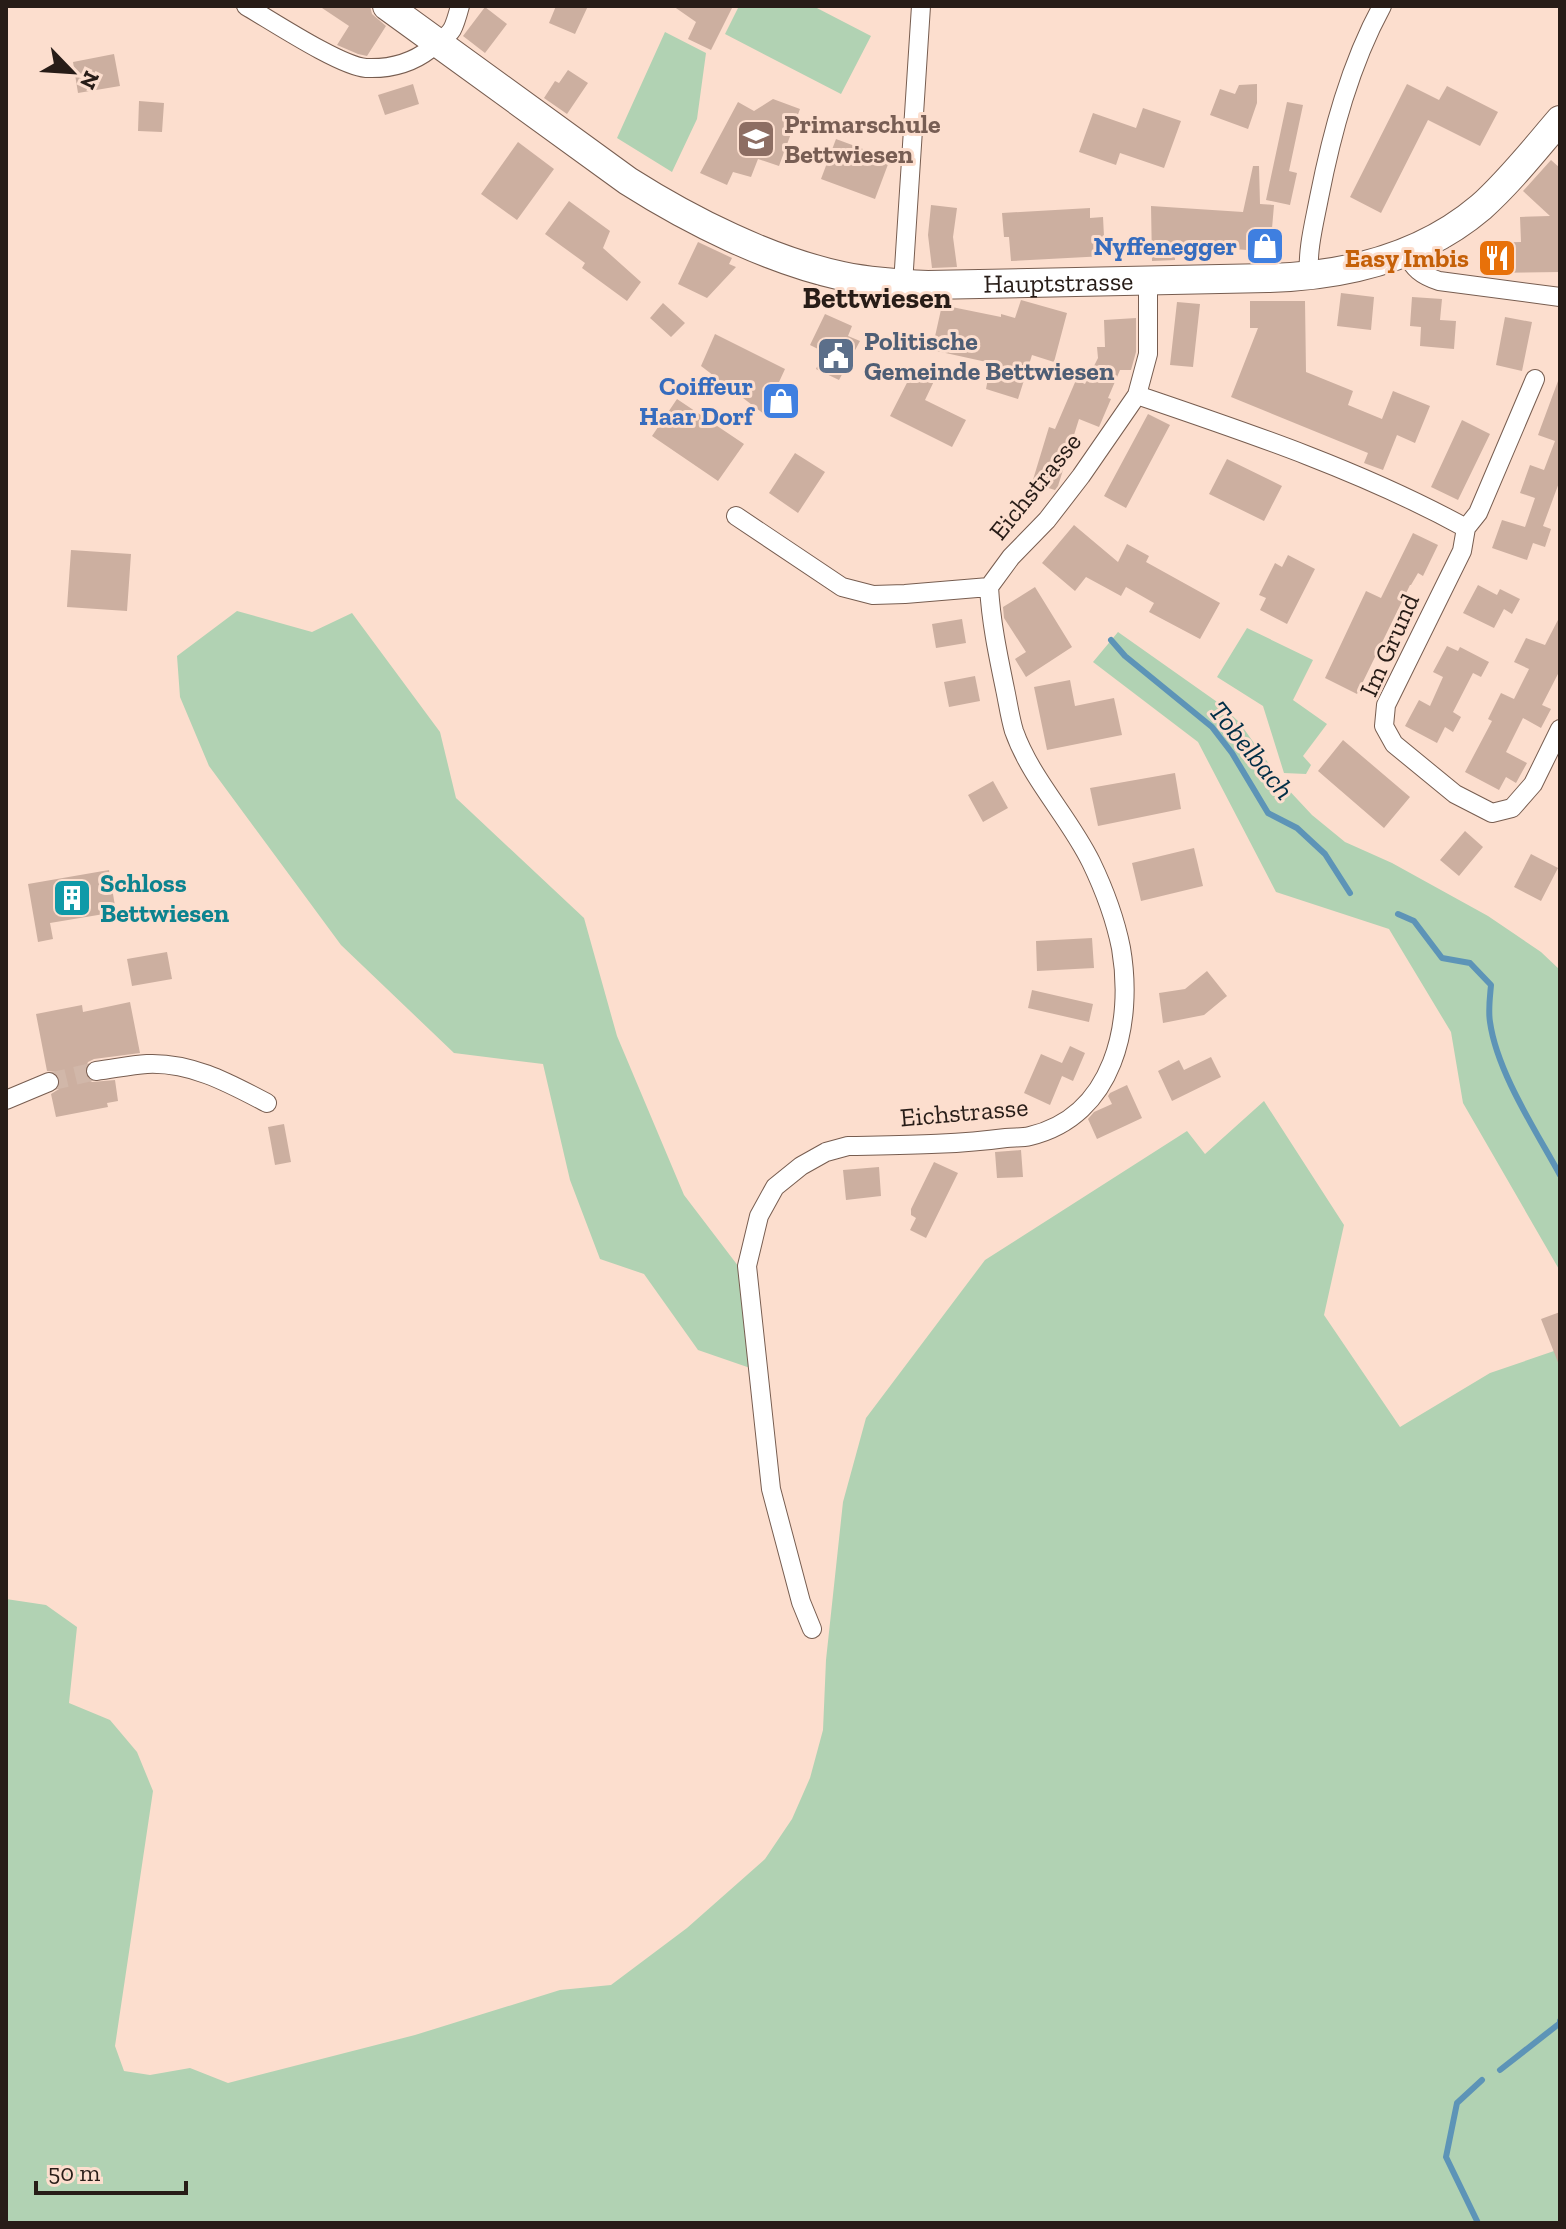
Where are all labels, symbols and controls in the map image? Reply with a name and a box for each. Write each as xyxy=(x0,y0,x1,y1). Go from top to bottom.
north arrow xyxy=(32,32,112,112)
text: N xyxy=(74,67,105,94)
place label: Primarschule Bettwiesen xyxy=(784,108,941,170)
school or university icon: Primarschule Bettwiesen xyxy=(735,118,777,160)
shop icon: Nyffenegger xyxy=(1244,225,1286,267)
place label: Nyffenegger xyxy=(1094,230,1237,262)
restaurant icon: Easy Imbis xyxy=(1476,237,1518,279)
place label: Easy Imbis xyxy=(1345,242,1469,274)
street label: Hauptstrasse xyxy=(983,265,1134,300)
district label: Bettwiesen xyxy=(802,280,952,316)
place label: Politische Gemeinde Bettwiesen xyxy=(864,325,1115,387)
public building icon: Politische Gemeinde Bettwiesen xyxy=(815,335,857,377)
place label: Coiffeur Haar Dorf xyxy=(639,370,756,432)
shop icon: Coiffeur Haar Dorf xyxy=(760,380,802,422)
street label: Eichstrasse xyxy=(982,426,1088,546)
street label: Im Grund xyxy=(1352,589,1426,701)
water label: Tobelbach xyxy=(1202,695,1301,806)
place label: Schloss Bettwiesen xyxy=(100,867,230,929)
building icon: Schloss Bettwiesen xyxy=(51,877,93,919)
street label: Eichstrasse xyxy=(899,1090,1029,1134)
scale bar xyxy=(36,2145,186,2195)
text: 50 m xyxy=(48,2158,101,2187)

